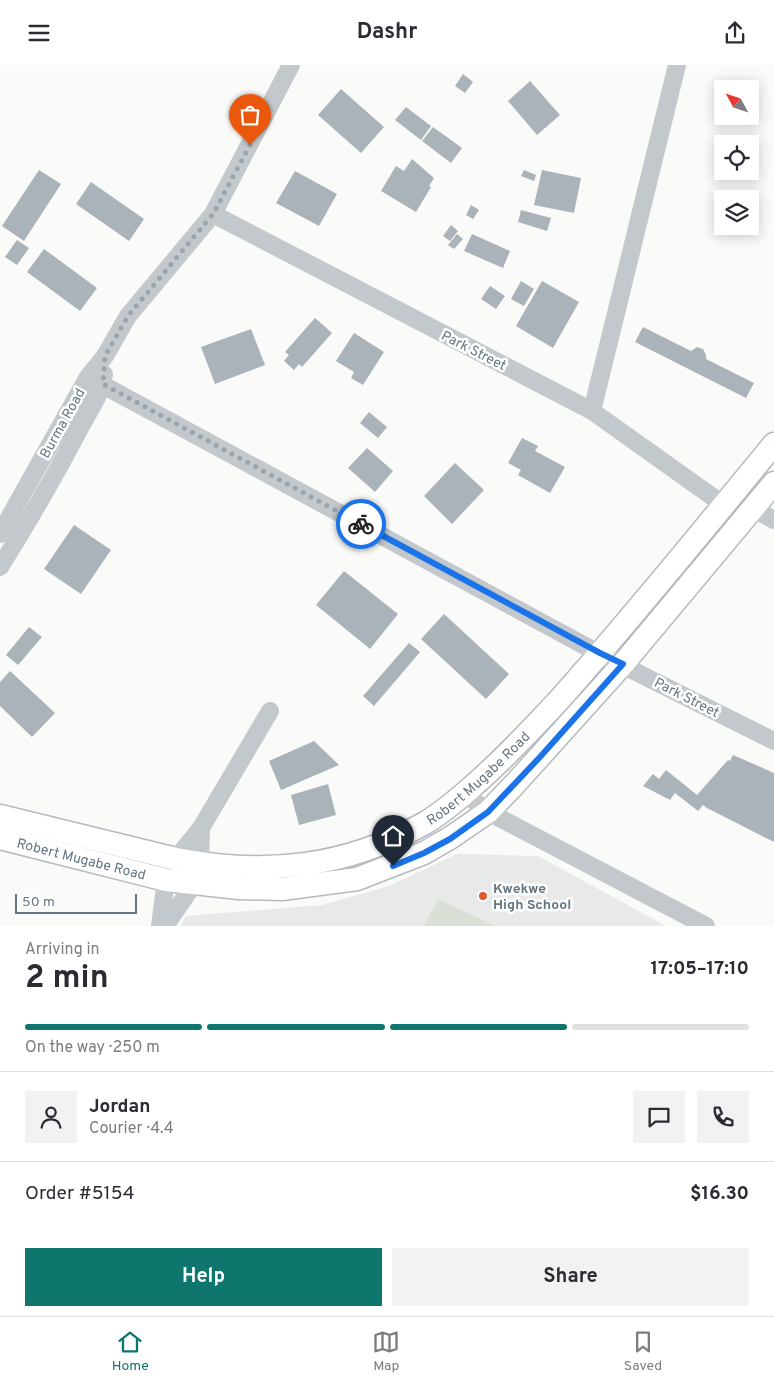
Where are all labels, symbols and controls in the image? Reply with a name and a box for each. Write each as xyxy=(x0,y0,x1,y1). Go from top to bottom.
icon: menu xyxy=(25,19,53,47)
text: Dashr xyxy=(357,19,417,46)
icon: share xyxy=(721,19,749,47)
north arrow xyxy=(714,80,759,125)
map controls xyxy=(714,80,759,235)
pin xyxy=(229,94,271,145)
icon: bag xyxy=(236,101,264,129)
button: locate xyxy=(714,135,759,180)
button: layers xyxy=(714,190,759,235)
street label: Park Street xyxy=(438,328,509,375)
street label: Burma Road xyxy=(37,386,90,462)
courier xyxy=(336,499,386,549)
icon: bike xyxy=(347,510,375,538)
street label: Park Street xyxy=(651,675,722,722)
street label: Robert Mugabe Road xyxy=(424,729,534,830)
pin xyxy=(372,815,414,866)
icon: home xyxy=(379,822,407,850)
street label: Robert Mugabe Road xyxy=(15,836,147,885)
place label: Kwekwe High School xyxy=(493,881,571,914)
marker: Kwekwe High School xyxy=(477,890,489,902)
scale bar xyxy=(15,891,138,914)
text: 50 m xyxy=(22,894,55,911)
text: Arriving in xyxy=(25,940,100,960)
text: 17:05–17:10 xyxy=(650,957,749,981)
text: 2 min xyxy=(25,959,109,999)
text: On the way · 250 m xyxy=(25,1038,160,1058)
button: person xyxy=(25,1091,77,1143)
button: chat xyxy=(633,1091,685,1143)
button: phone xyxy=(697,1091,749,1143)
text: Jordan xyxy=(89,1095,151,1119)
text: Courier · 4.4 xyxy=(89,1119,174,1139)
text: Order #5154 xyxy=(25,1182,135,1206)
text: $16.30 xyxy=(690,1182,749,1206)
button: Help xyxy=(25,1248,382,1306)
button: Share xyxy=(392,1248,749,1306)
tab: Home xyxy=(112,1328,149,1375)
tab: Map xyxy=(372,1328,400,1375)
tab: Saved xyxy=(624,1328,662,1375)

